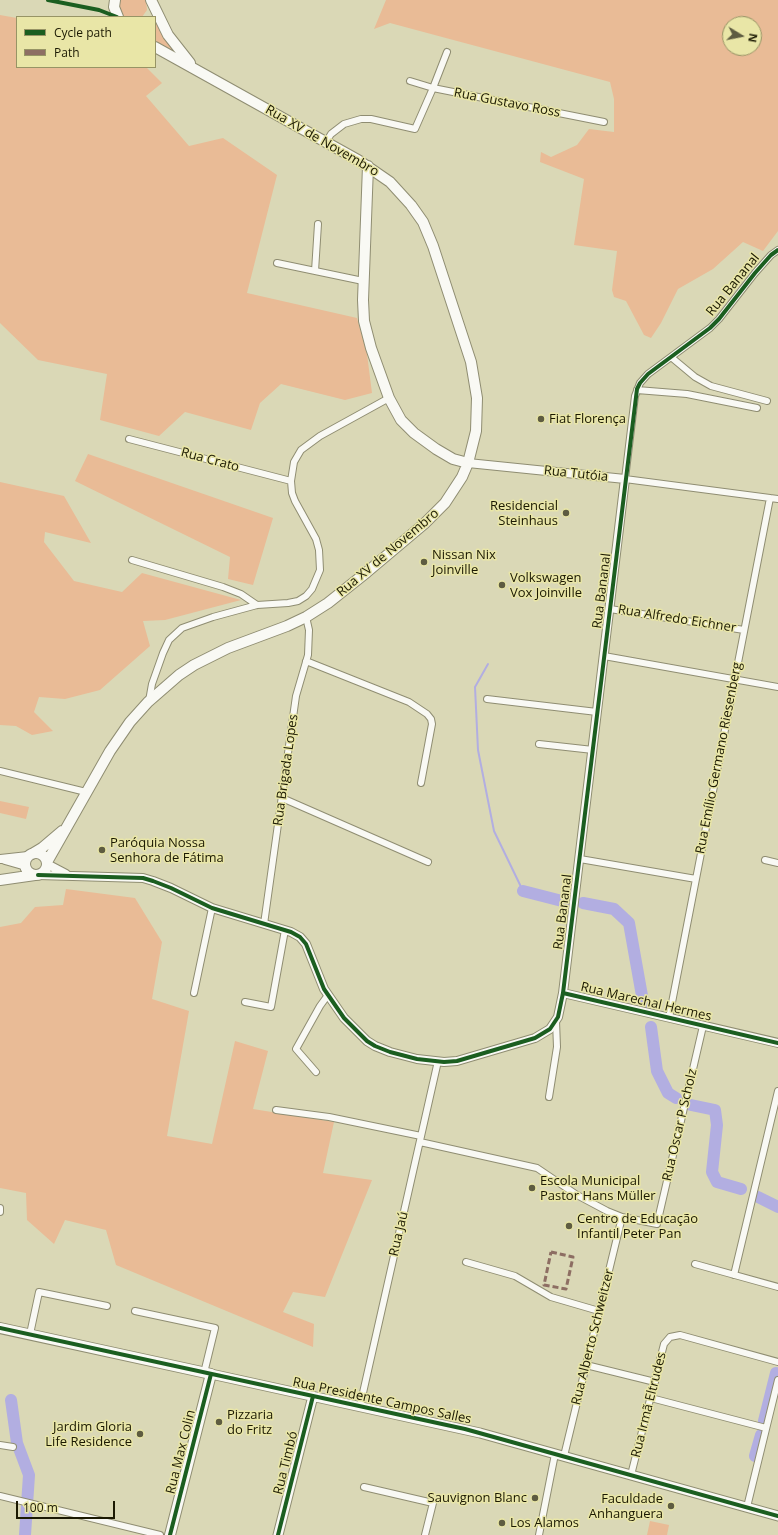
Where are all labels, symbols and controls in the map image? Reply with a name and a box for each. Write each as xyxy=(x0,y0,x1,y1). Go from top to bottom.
legend xyxy=(16,16,156,68)
north arrow xyxy=(722,16,762,56)
text: Cycle path xyxy=(54,24,112,41)
text: N xyxy=(745,32,761,44)
text: Path xyxy=(54,44,80,61)
street label: Rua Gustavo Ross xyxy=(453,85,561,121)
street label: Rua XV de Novembro xyxy=(263,102,381,180)
street label: Rua Bananal xyxy=(703,251,763,319)
place label: Fiat Florença xyxy=(549,411,626,427)
marker: Fiat Florença xyxy=(536,414,546,424)
street label: Rua Crato xyxy=(179,445,241,475)
street label: Rua Tutóia xyxy=(543,463,609,485)
place label: Residencial Steinhaus xyxy=(490,498,558,529)
street label: Rua XV de Novembro xyxy=(334,506,442,600)
marker: Residencial Steinhaus xyxy=(561,508,571,518)
place label: Nissan Nix Joinville xyxy=(432,547,496,578)
street label: Rua Bananal xyxy=(590,552,614,630)
marker: Nissan Nix Joinville xyxy=(419,557,429,567)
place label: Volkswagen Vox Joinville xyxy=(510,570,582,601)
marker: Volkswagen Vox Joinville xyxy=(497,580,507,590)
street label: Rua Alfredo Eichner xyxy=(617,602,737,636)
street label: Rua Emílio Germano Riesenberg xyxy=(693,661,745,855)
street label: Rua Brigada Lopes xyxy=(270,713,302,827)
place label: Paróquia Nossa Senhora de Fátima xyxy=(110,835,224,866)
marker: Paróquia Nossa Senhora de Fátima xyxy=(97,845,107,855)
street label: Rua Bananal xyxy=(551,873,575,951)
street label: Rua Marechal Hermes xyxy=(579,979,713,1025)
street label: Rua Oscar P Scholz xyxy=(659,1067,701,1183)
place label: Escola Municipal Pastor Hans Müller xyxy=(540,1173,656,1204)
marker: Escola Municipal Pastor Hans Müller xyxy=(527,1183,537,1193)
street label: Rua Jaú xyxy=(386,1210,412,1258)
place label: Centro de Educação Infantil Peter Pan xyxy=(577,1211,698,1242)
marker: Centro de Educação Infantil Peter Pan xyxy=(564,1221,574,1231)
street label: Rua Alberto Schweitzer xyxy=(569,1267,617,1407)
street label: Rua Irmã Eltrudes xyxy=(628,1351,670,1459)
street label: Rua Presidente Campos Salles xyxy=(291,1374,473,1428)
place label: Pizzaria do Fritz xyxy=(227,1407,273,1438)
street label: Rua Max Colin xyxy=(163,1408,199,1496)
marker: Pizzaria do Fritz xyxy=(214,1417,224,1427)
place label: Jardim Gloria Life Residence xyxy=(45,1419,132,1450)
marker: Jardim Gloria Life Residence xyxy=(135,1429,145,1439)
street label: Rua Timbó xyxy=(271,1430,301,1496)
place label: Sauvignon Blanc xyxy=(428,1490,527,1506)
place label: Faculdade Anhanguera xyxy=(589,1491,663,1522)
scale bar xyxy=(18,1493,117,1519)
marker: Sauvignon Blanc xyxy=(530,1493,540,1503)
text: 100 m xyxy=(23,1499,58,1516)
marker: Faculdade Anhanguera xyxy=(666,1501,676,1511)
place label: Los Alamos xyxy=(510,1515,579,1531)
marker: Los Alamos xyxy=(497,1518,507,1528)

